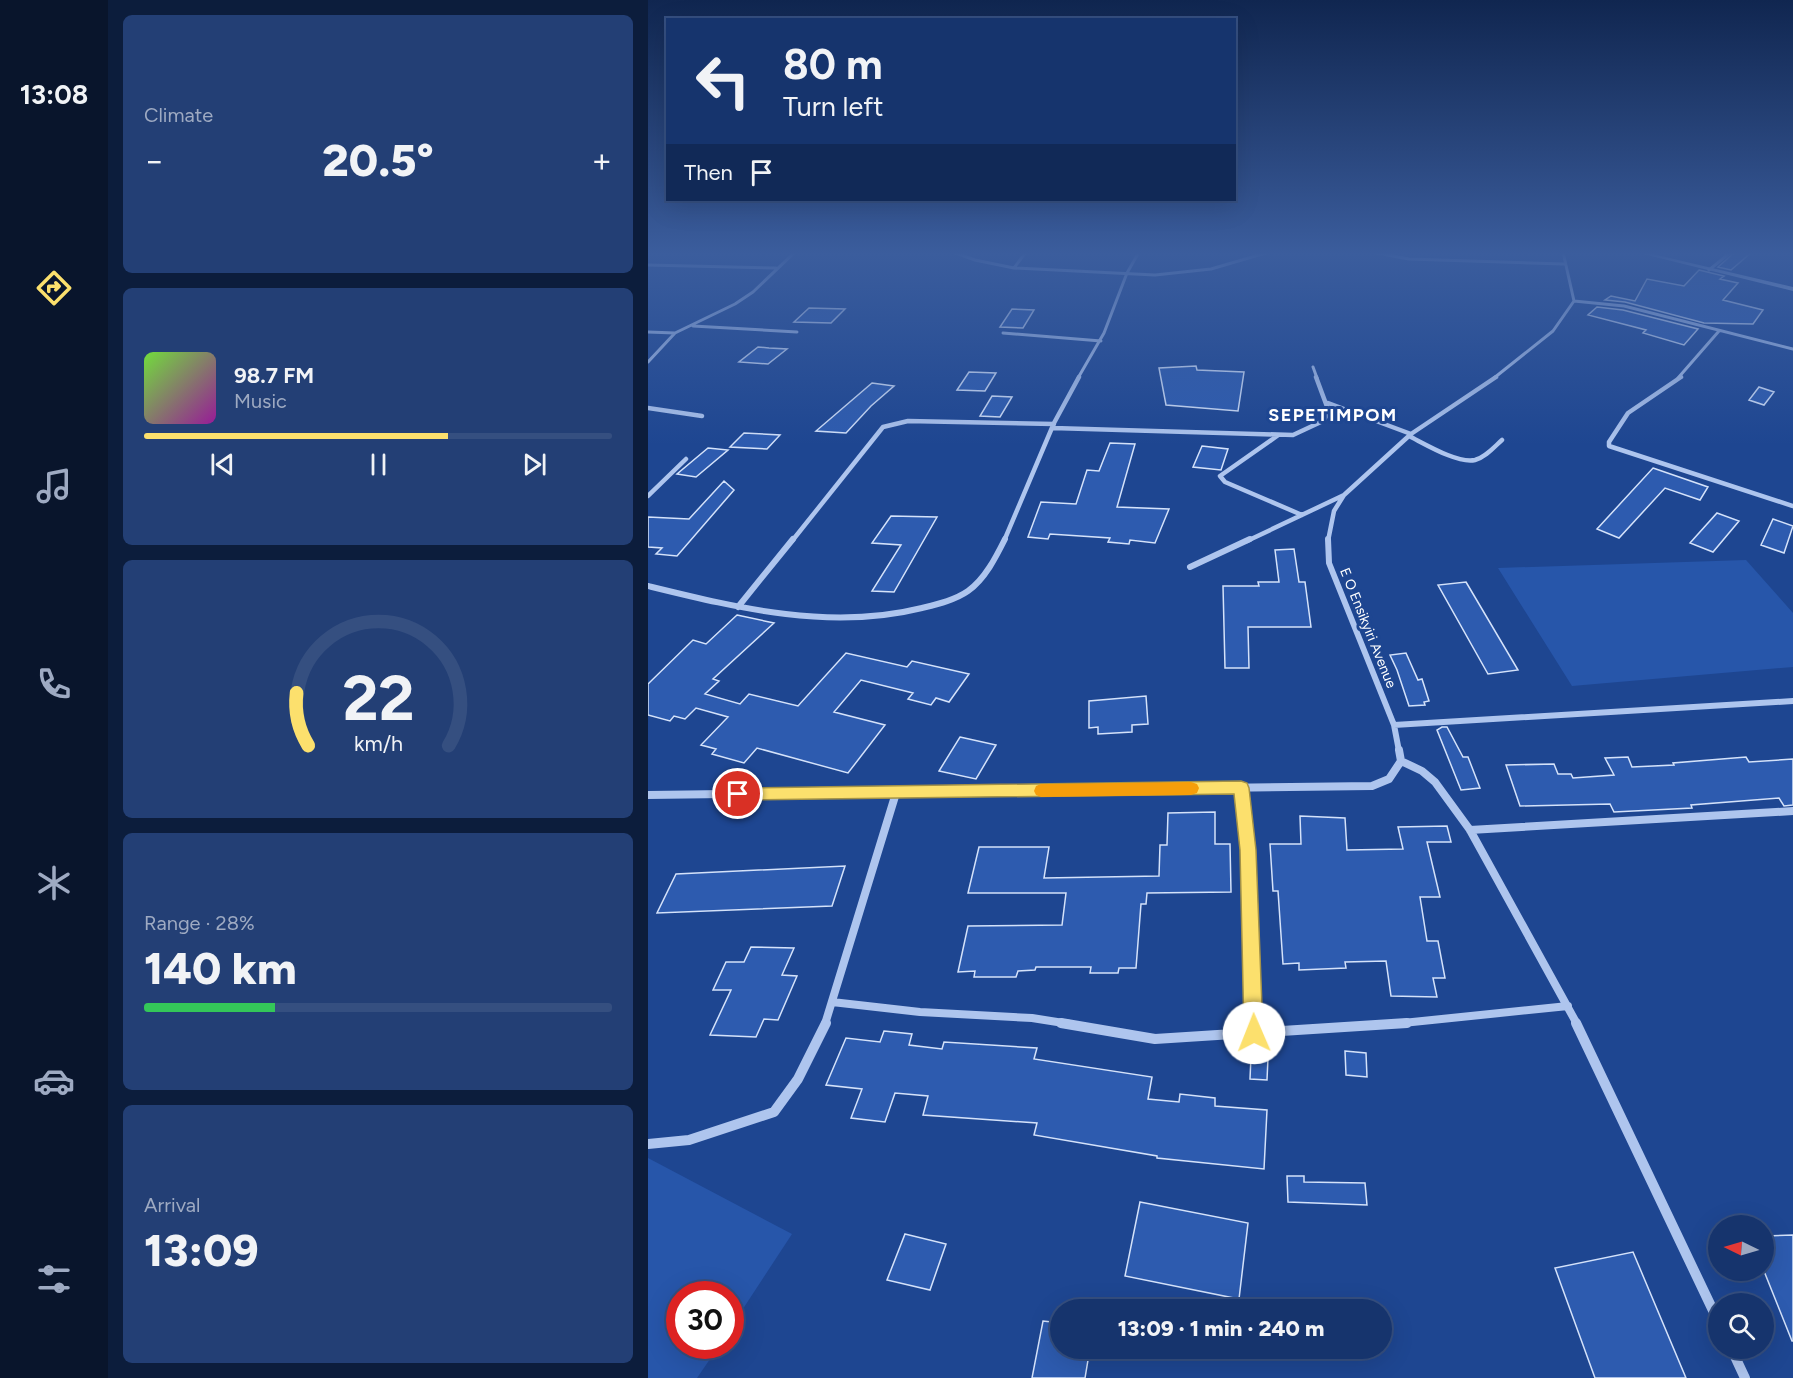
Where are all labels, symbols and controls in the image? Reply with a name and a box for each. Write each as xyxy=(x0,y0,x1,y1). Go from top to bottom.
text: 80 m xyxy=(783,39,883,90)
icon: left xyxy=(684,42,762,120)
text: 13:08 xyxy=(20,78,88,111)
text: Turn left xyxy=(783,90,883,123)
text: Climate xyxy=(144,103,213,127)
text: 20.5° xyxy=(322,133,434,187)
text: − xyxy=(144,141,165,180)
text: + xyxy=(591,141,612,180)
icon: arrive xyxy=(745,156,778,189)
text: Then xyxy=(684,159,733,186)
icon: directions xyxy=(33,267,75,309)
text: 98.7 FM xyxy=(234,362,314,389)
text: Music xyxy=(234,389,287,413)
district label: SEPETIMPOM xyxy=(1268,404,1398,426)
icon: previous xyxy=(206,448,239,481)
icon: pause xyxy=(362,448,395,481)
icon: next xyxy=(518,448,551,481)
icon: music xyxy=(33,465,75,507)
street label: E O Ensikyiri Avenue xyxy=(1336,565,1400,691)
text: 22 xyxy=(342,661,414,736)
icon: phone xyxy=(33,663,75,705)
text: km/h xyxy=(354,731,402,756)
pin xyxy=(712,768,763,819)
icon: arrive xyxy=(721,777,754,810)
icon: climate xyxy=(33,862,75,904)
text: Range · 28% xyxy=(144,911,255,935)
text: 140 km xyxy=(144,941,297,995)
position arrow xyxy=(1222,1001,1286,1065)
icon: car xyxy=(33,1060,75,1102)
text: Arrival xyxy=(144,1193,200,1217)
north arrow xyxy=(1708,1215,1774,1281)
map controls xyxy=(1708,1215,1774,1359)
text: 13:09 xyxy=(144,1223,259,1277)
icon: filters xyxy=(33,1258,75,1300)
speed limit sign: 30 xyxy=(666,1281,744,1359)
button: search xyxy=(1708,1293,1774,1359)
text: 13:09 · 1 min · 240 m xyxy=(1118,1315,1324,1342)

